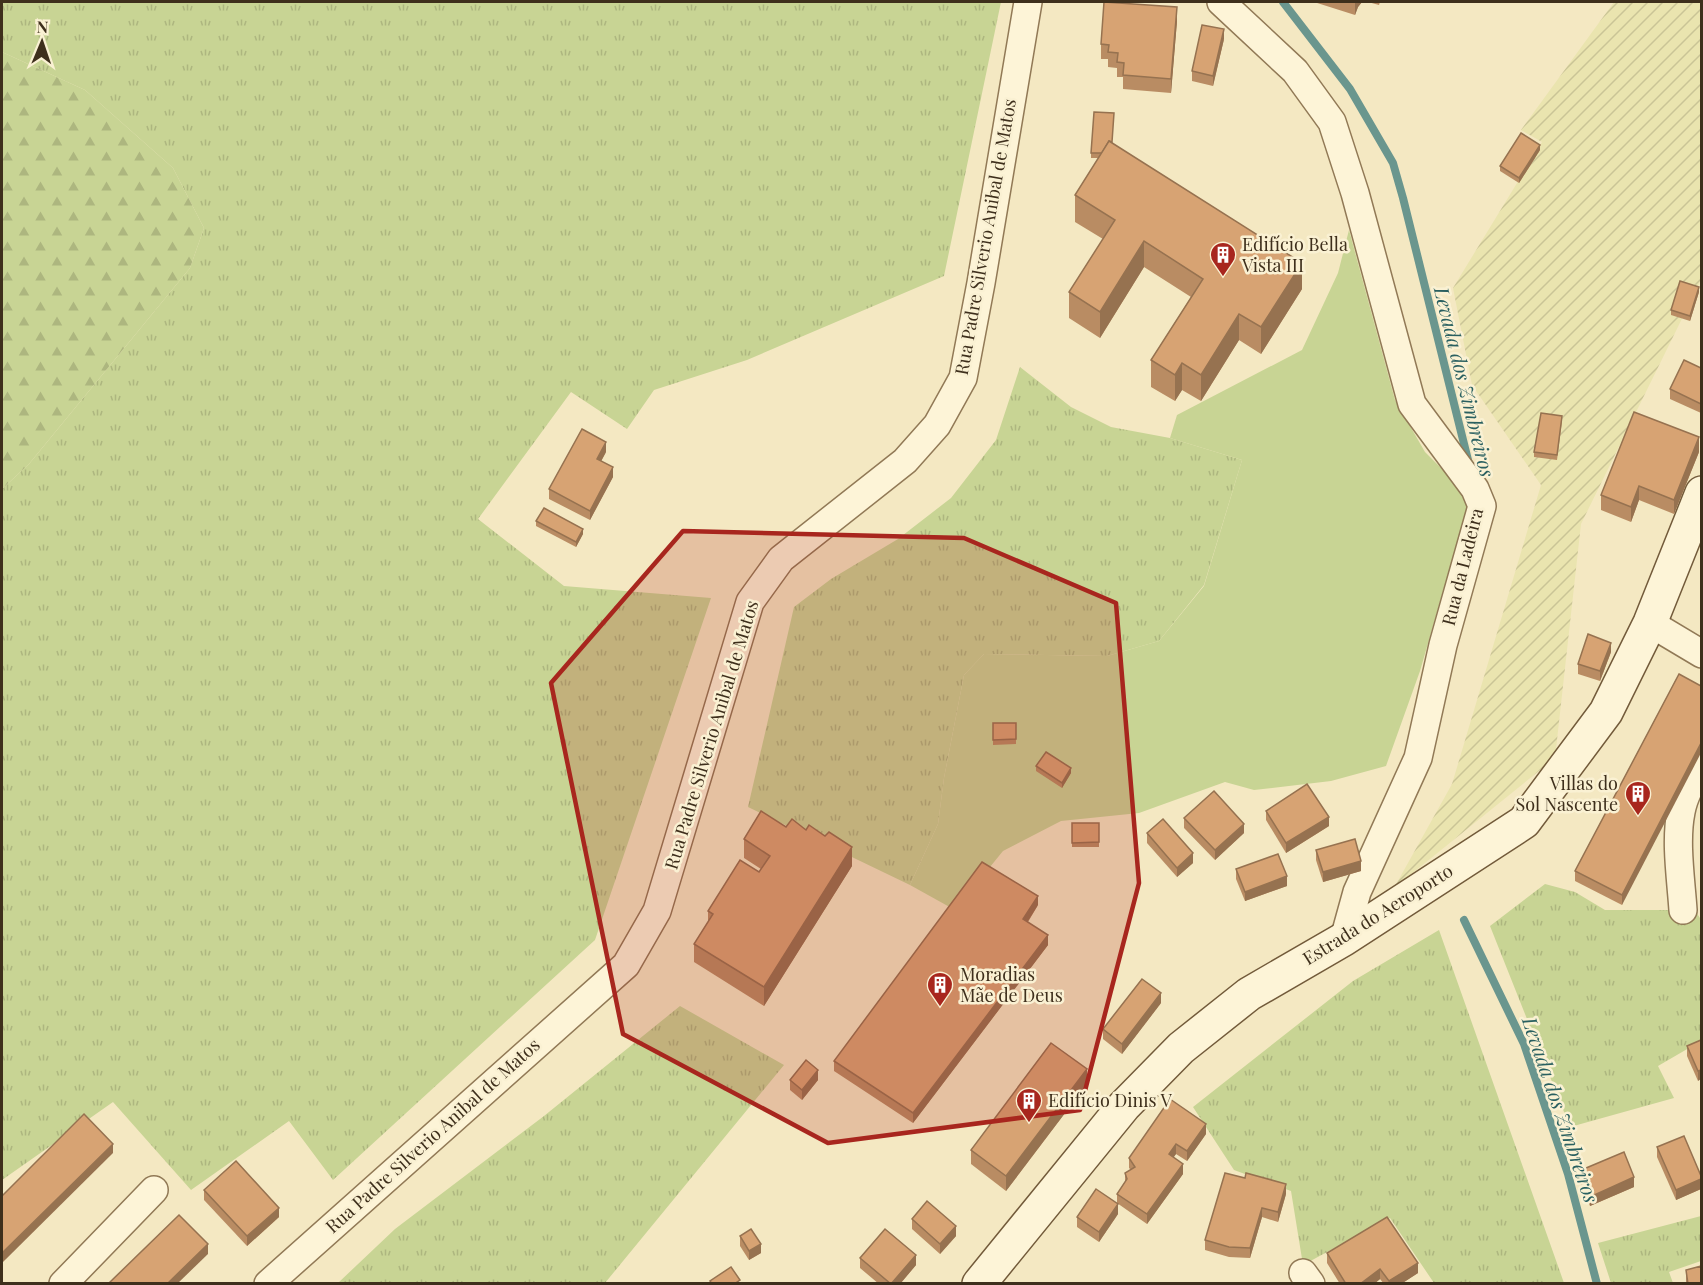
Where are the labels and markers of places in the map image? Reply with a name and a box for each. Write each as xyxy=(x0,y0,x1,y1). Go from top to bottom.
place label: Edifício Bella Vista III xyxy=(1241,232,1348,277)
building icon: Edifício Bella Vista III xyxy=(1208,240,1238,278)
place label: Villas do Sol Nascente xyxy=(1516,771,1618,816)
building icon: Villas do Sol Nascente xyxy=(1623,779,1653,817)
place label: Moradias Mãe de Deus xyxy=(960,962,1063,1007)
building icon: Moradias Mãe de Deus xyxy=(925,970,955,1008)
building icon: Edifício Dinis V xyxy=(1014,1086,1044,1124)
place label: Edifício Dinis V xyxy=(1048,1088,1173,1112)

